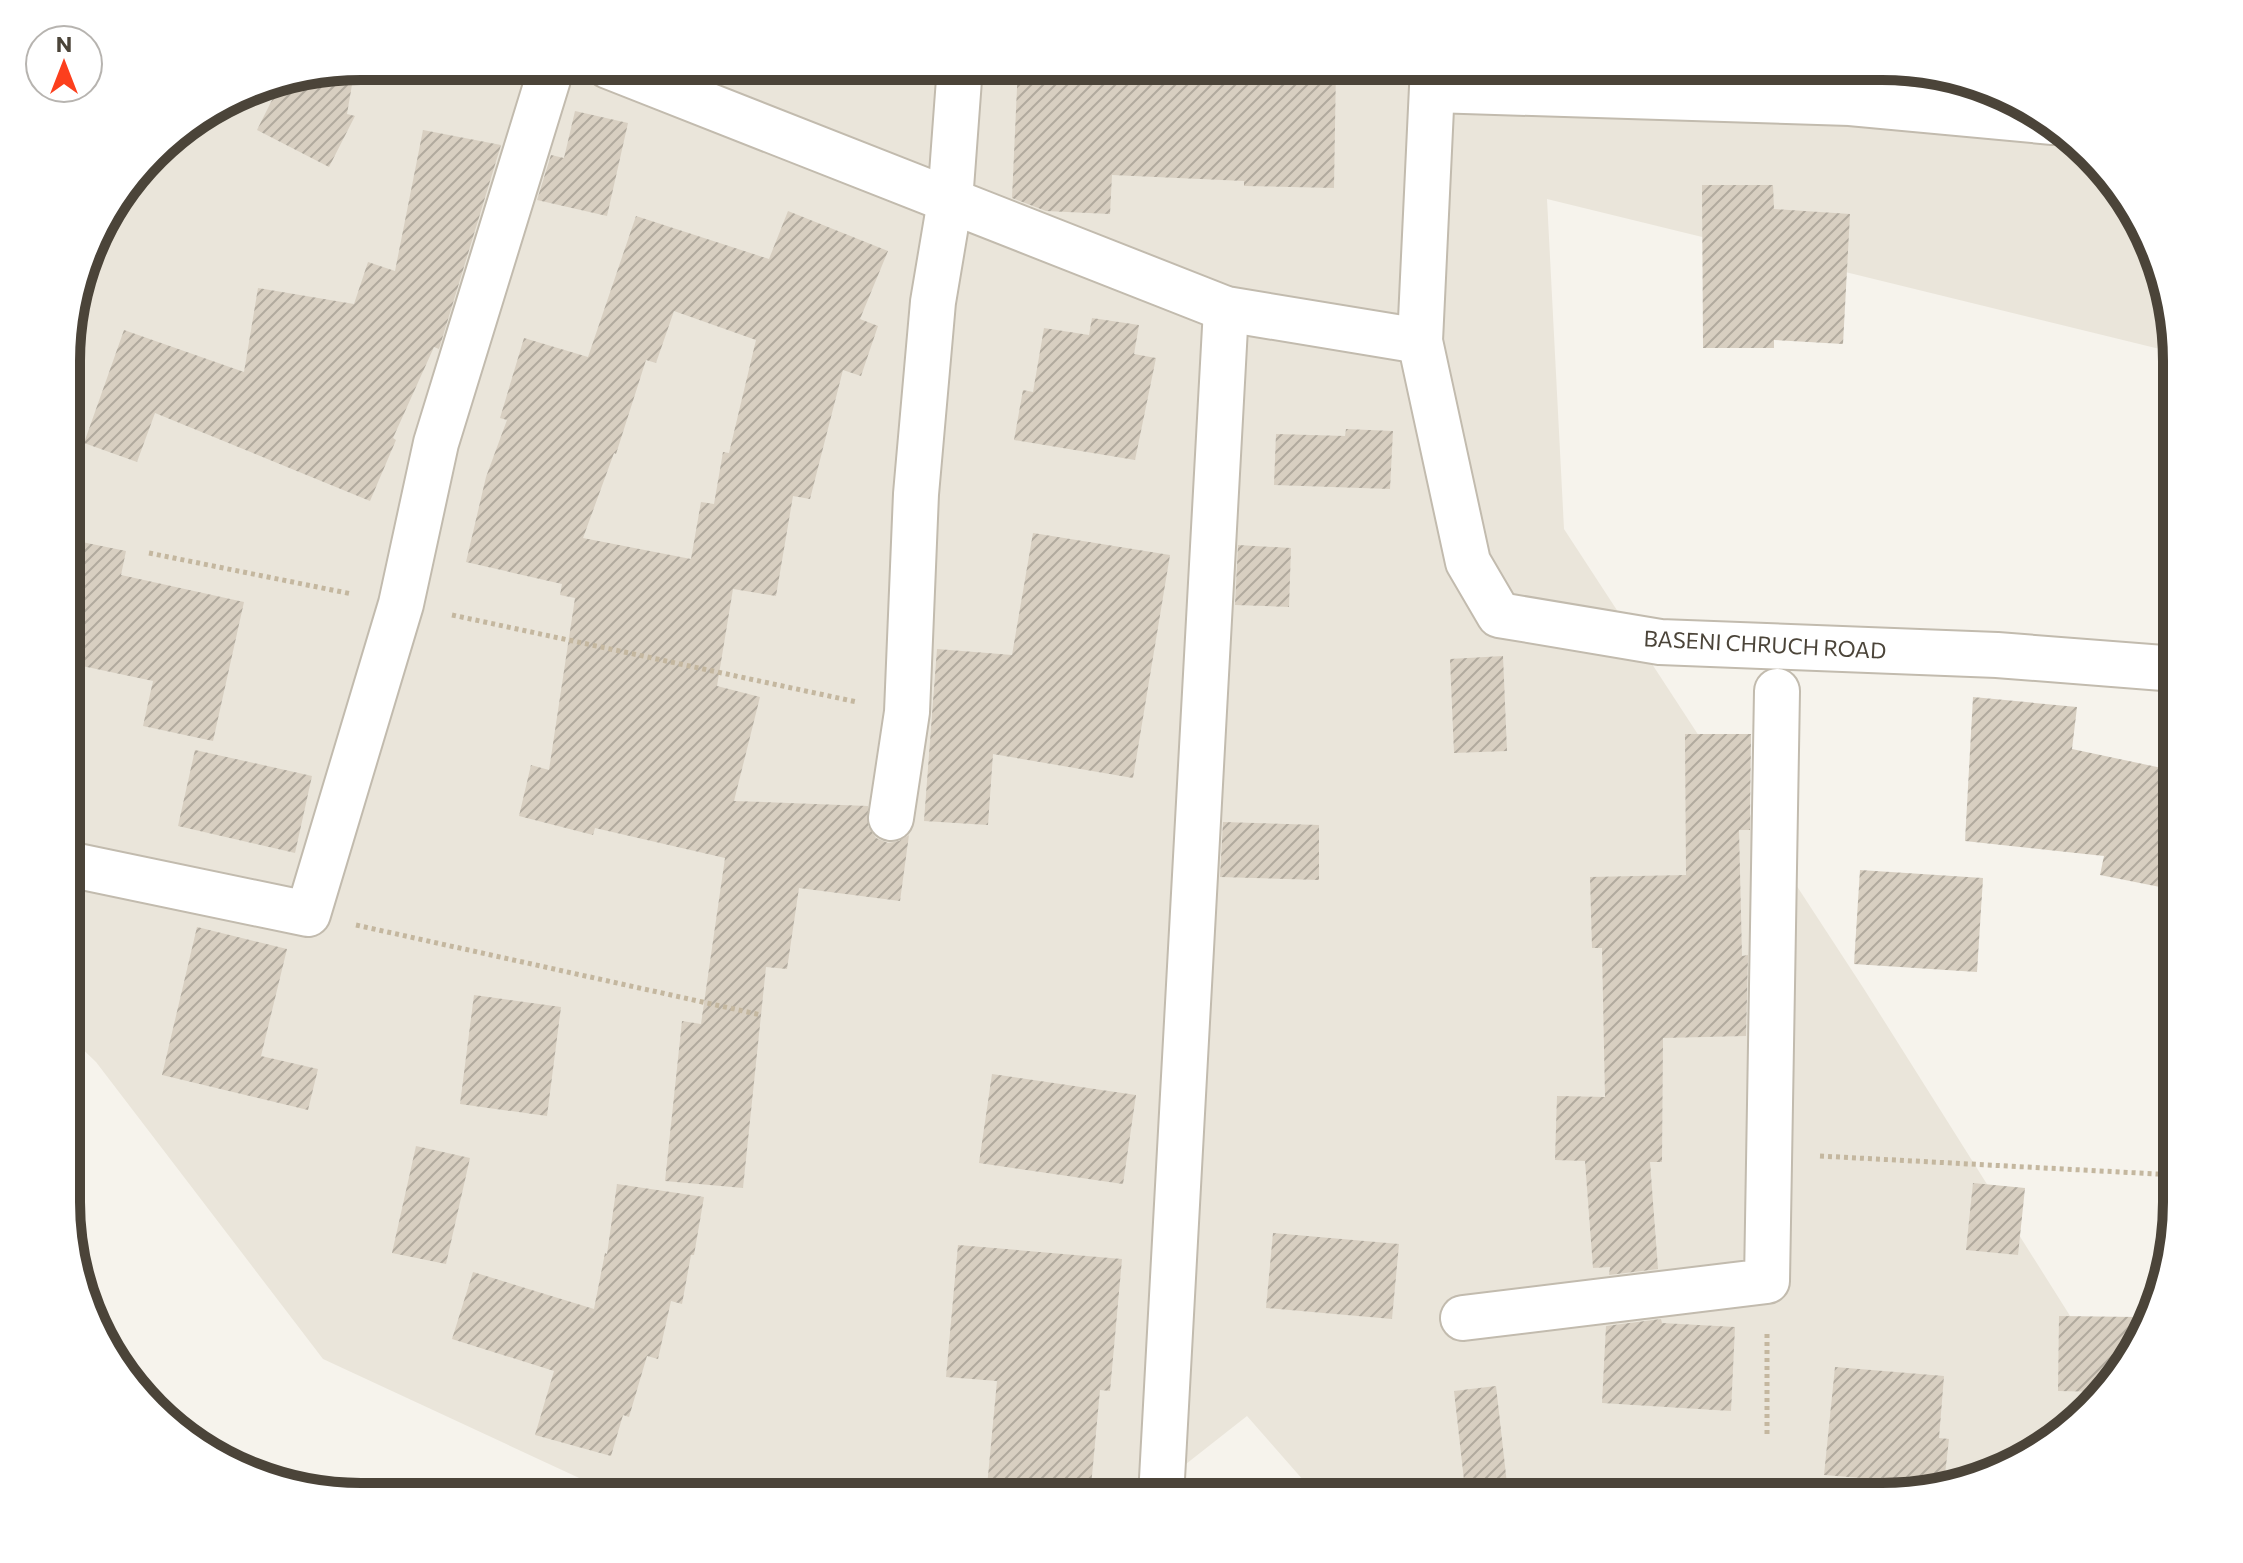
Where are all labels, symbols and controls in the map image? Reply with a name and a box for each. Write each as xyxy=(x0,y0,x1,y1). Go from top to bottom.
north arrow xyxy=(24,24,104,104)
text: N xyxy=(56,30,72,57)
street label: BASENI CHRUCH ROAD xyxy=(1643,624,1887,664)

